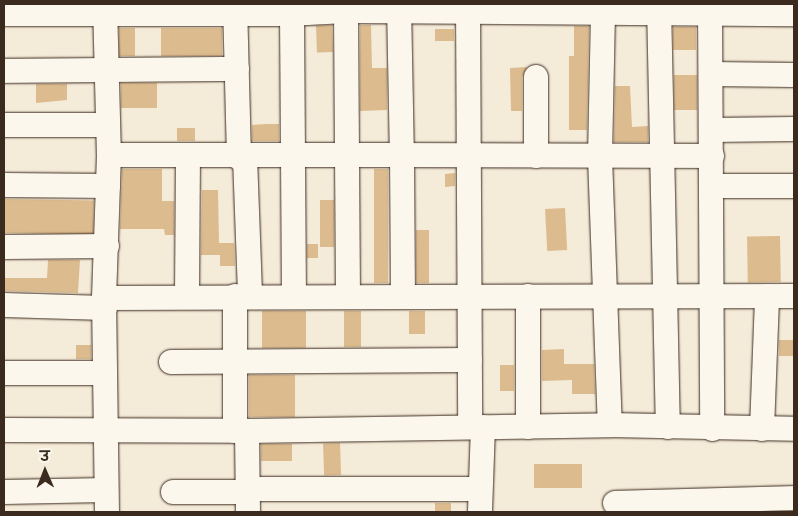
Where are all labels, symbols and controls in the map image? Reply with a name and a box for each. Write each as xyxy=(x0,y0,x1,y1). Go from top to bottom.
text: उ xyxy=(40,445,50,466)
north arrow xyxy=(20,446,70,496)

